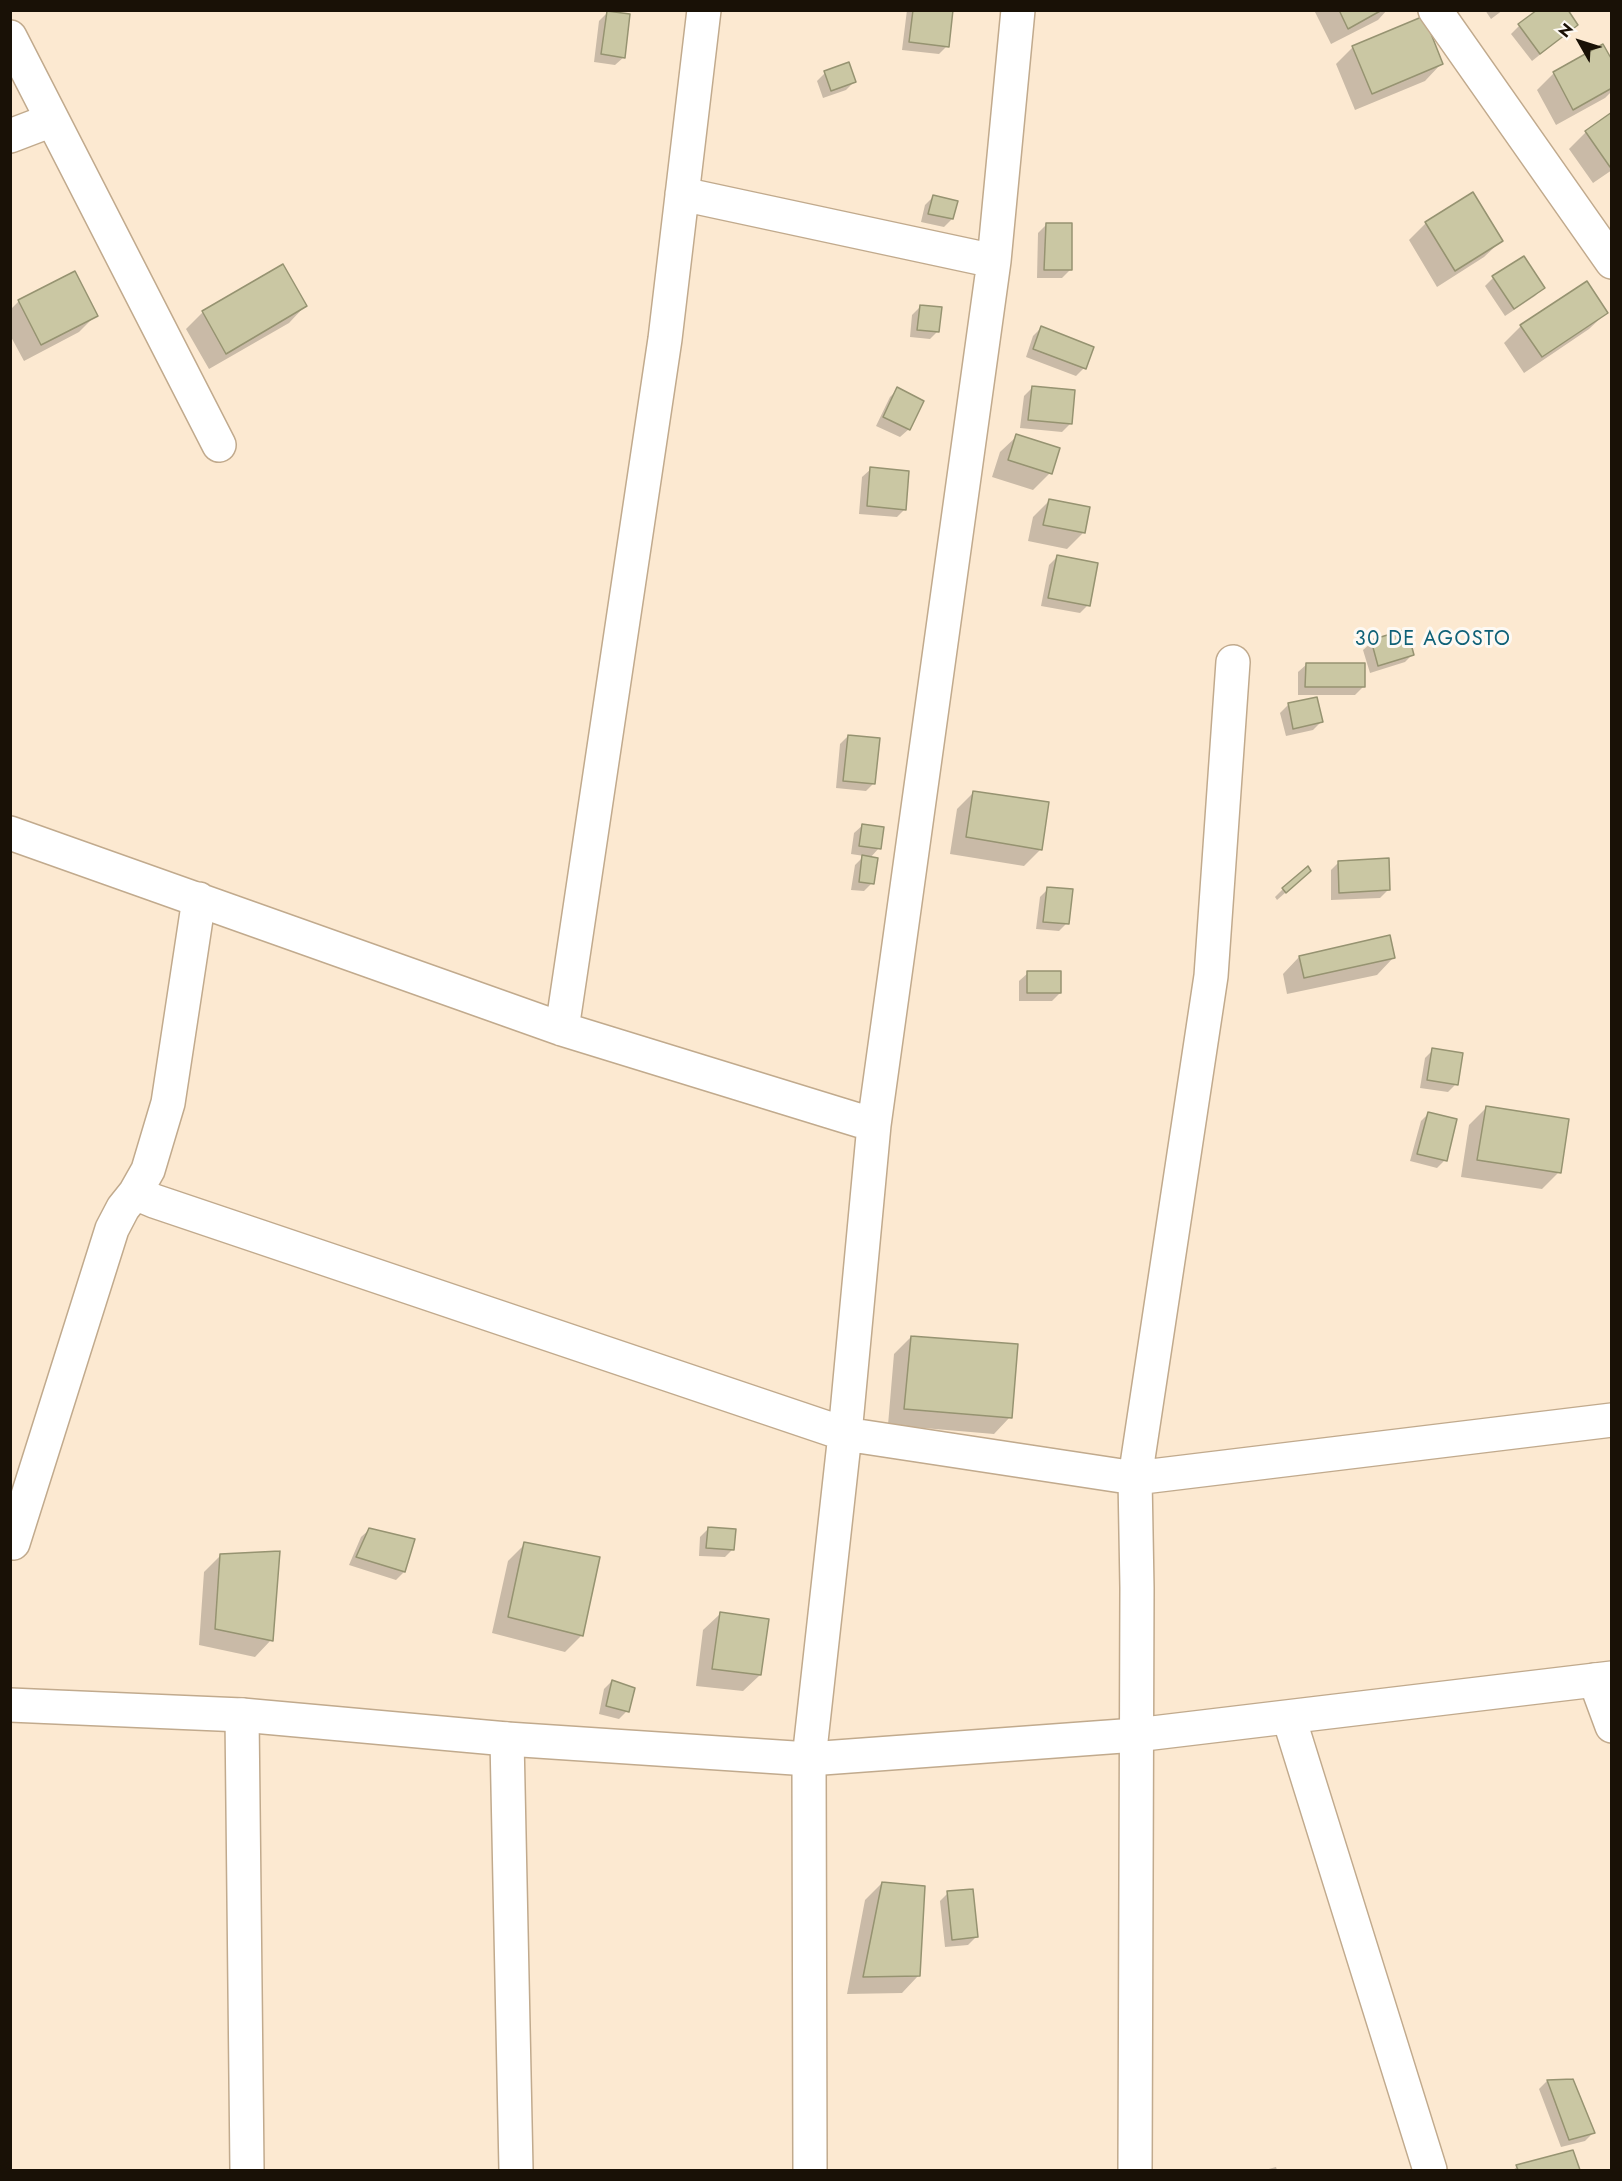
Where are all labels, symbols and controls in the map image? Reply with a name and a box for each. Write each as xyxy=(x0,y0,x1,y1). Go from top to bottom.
north arrow xyxy=(1550,12,1610,72)
text: N xyxy=(1553,18,1579,43)
district label: 30 DE AGOSTO xyxy=(1355,628,1511,652)

